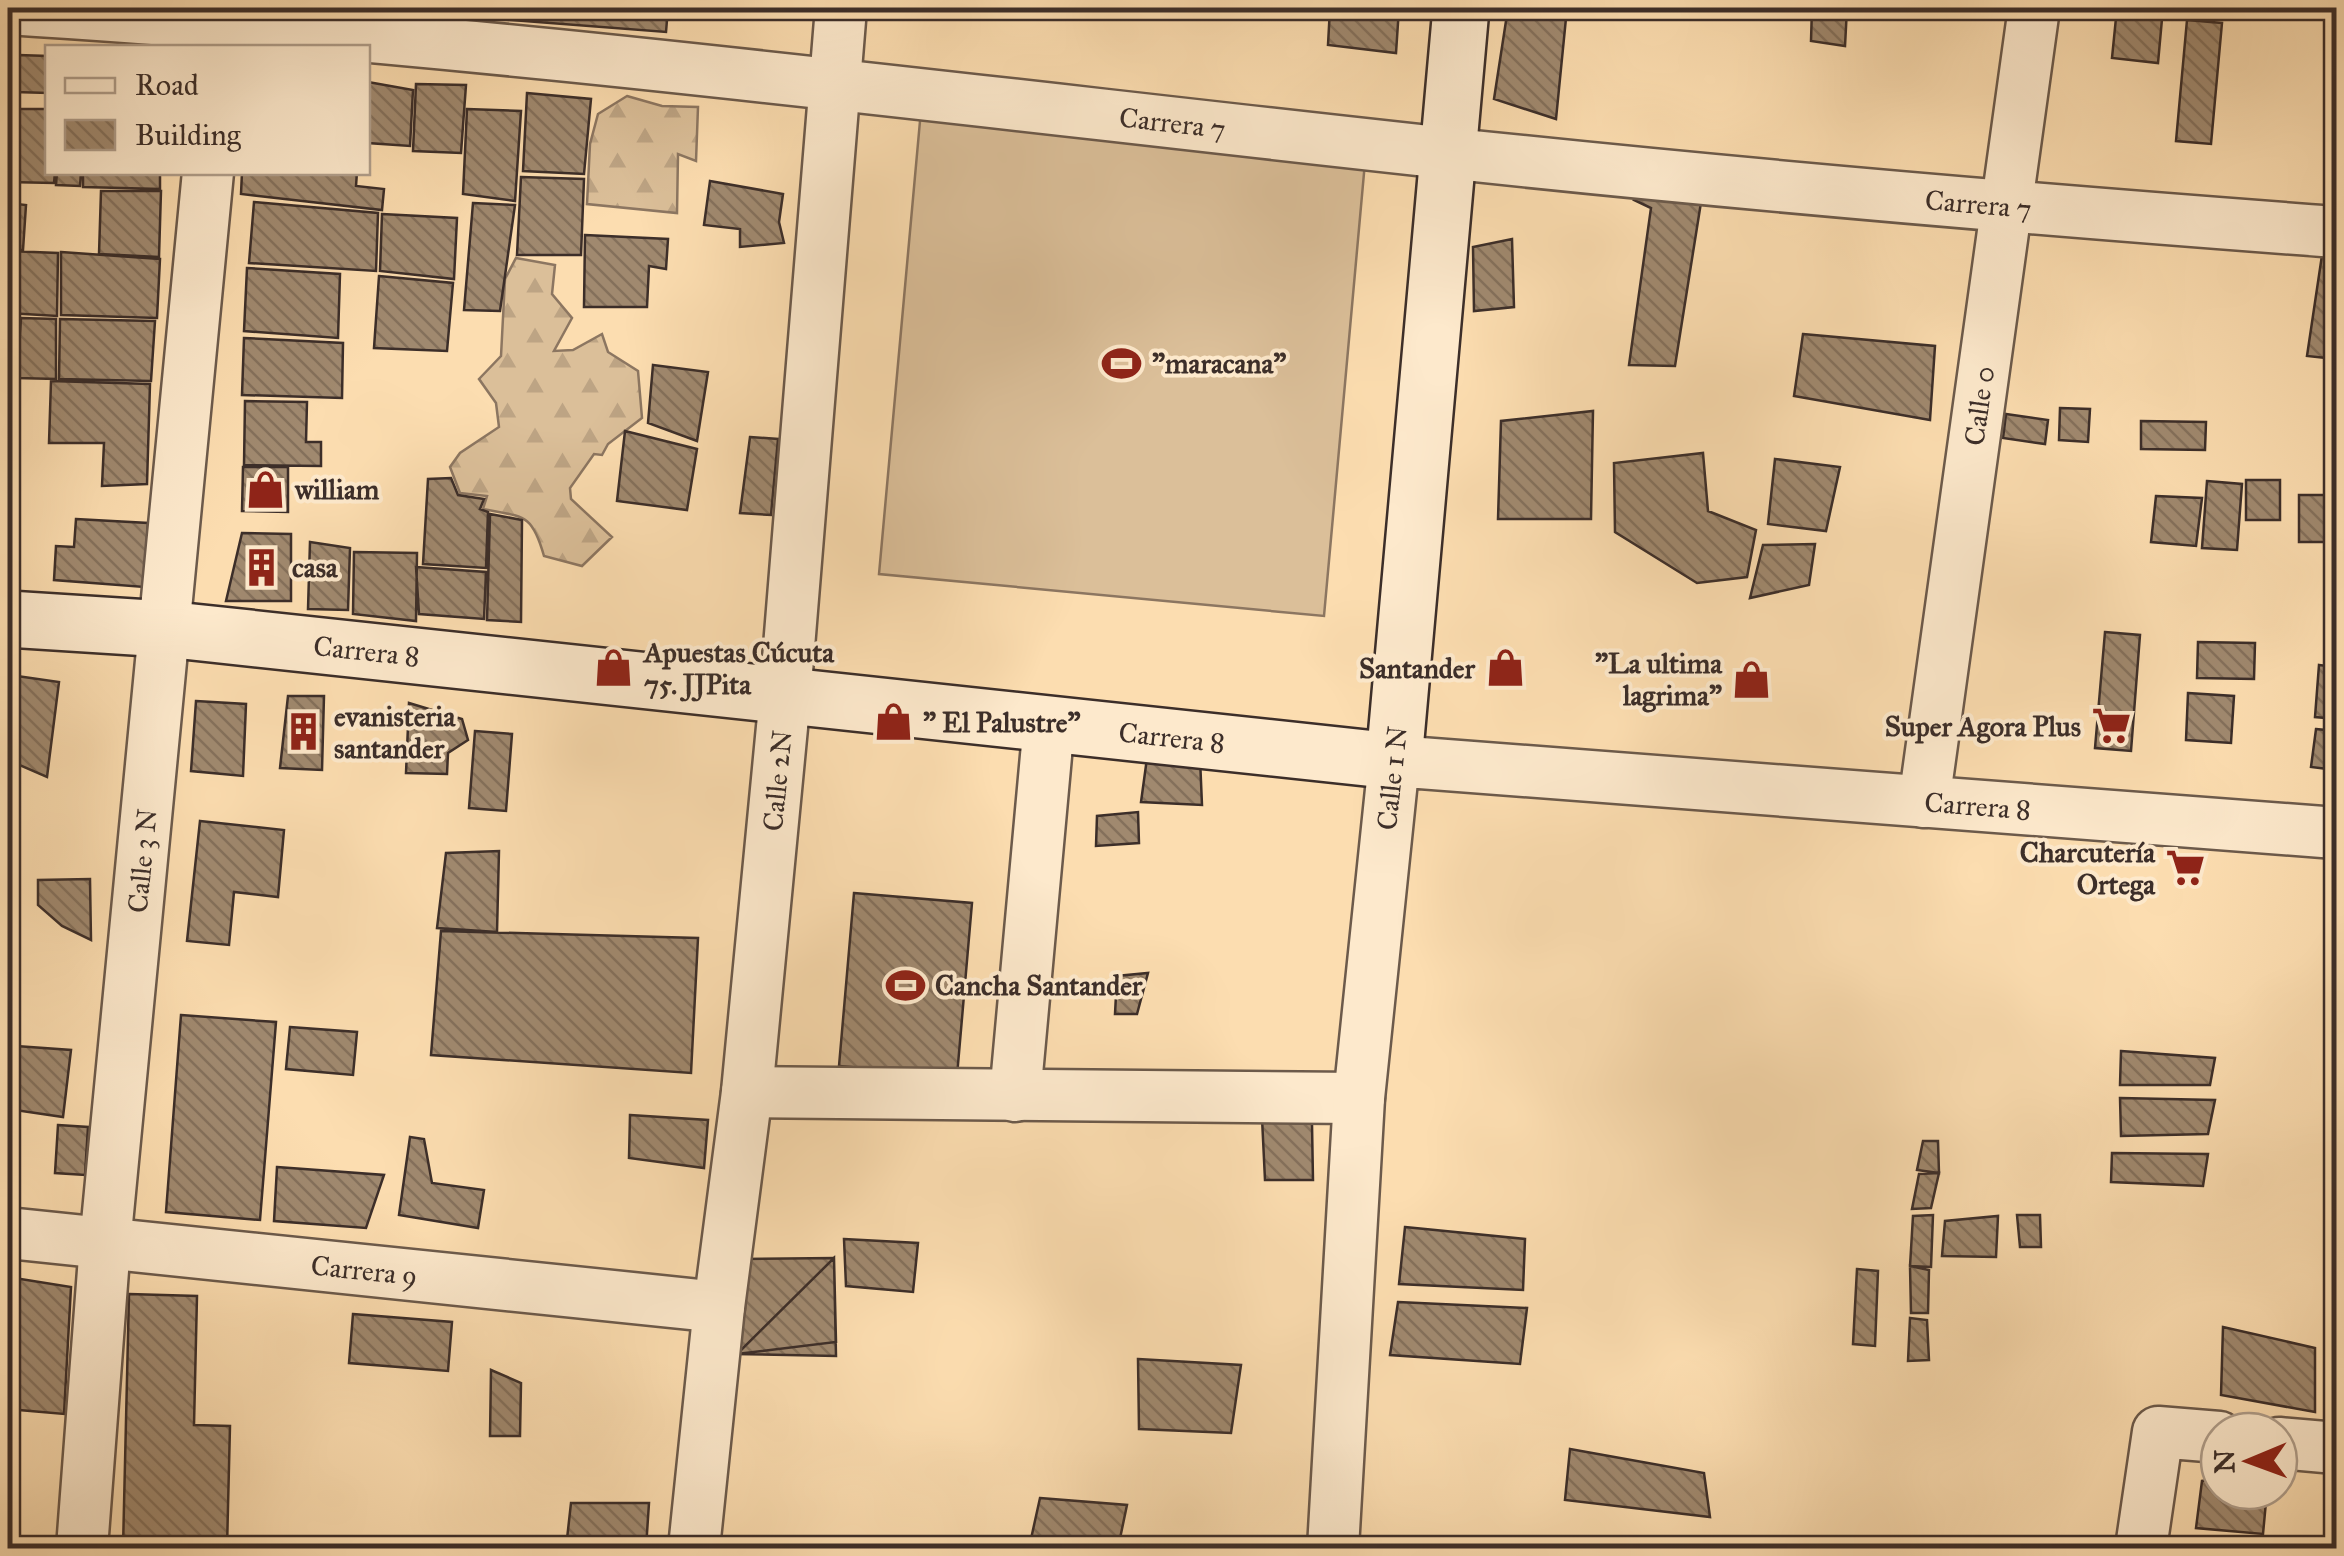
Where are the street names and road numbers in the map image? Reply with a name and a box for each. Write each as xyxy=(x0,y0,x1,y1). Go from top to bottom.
street label: Carrera 7 xyxy=(1117,99,1227,146)
street label: Carrera 7 xyxy=(1924,182,2033,226)
street label: Calle 0 xyxy=(1956,364,2002,448)
street label: Carrera 8 xyxy=(312,628,421,674)
street label: Carrera 8 xyxy=(1117,714,1227,760)
street label: Calle 1 N xyxy=(1369,724,1415,832)
street label: Calle 2N xyxy=(755,728,799,833)
street label: Carrera 8 xyxy=(1923,784,2032,827)
street label: Calle 3 N xyxy=(119,807,164,914)
street label: Carrera 9 xyxy=(309,1247,419,1293)

